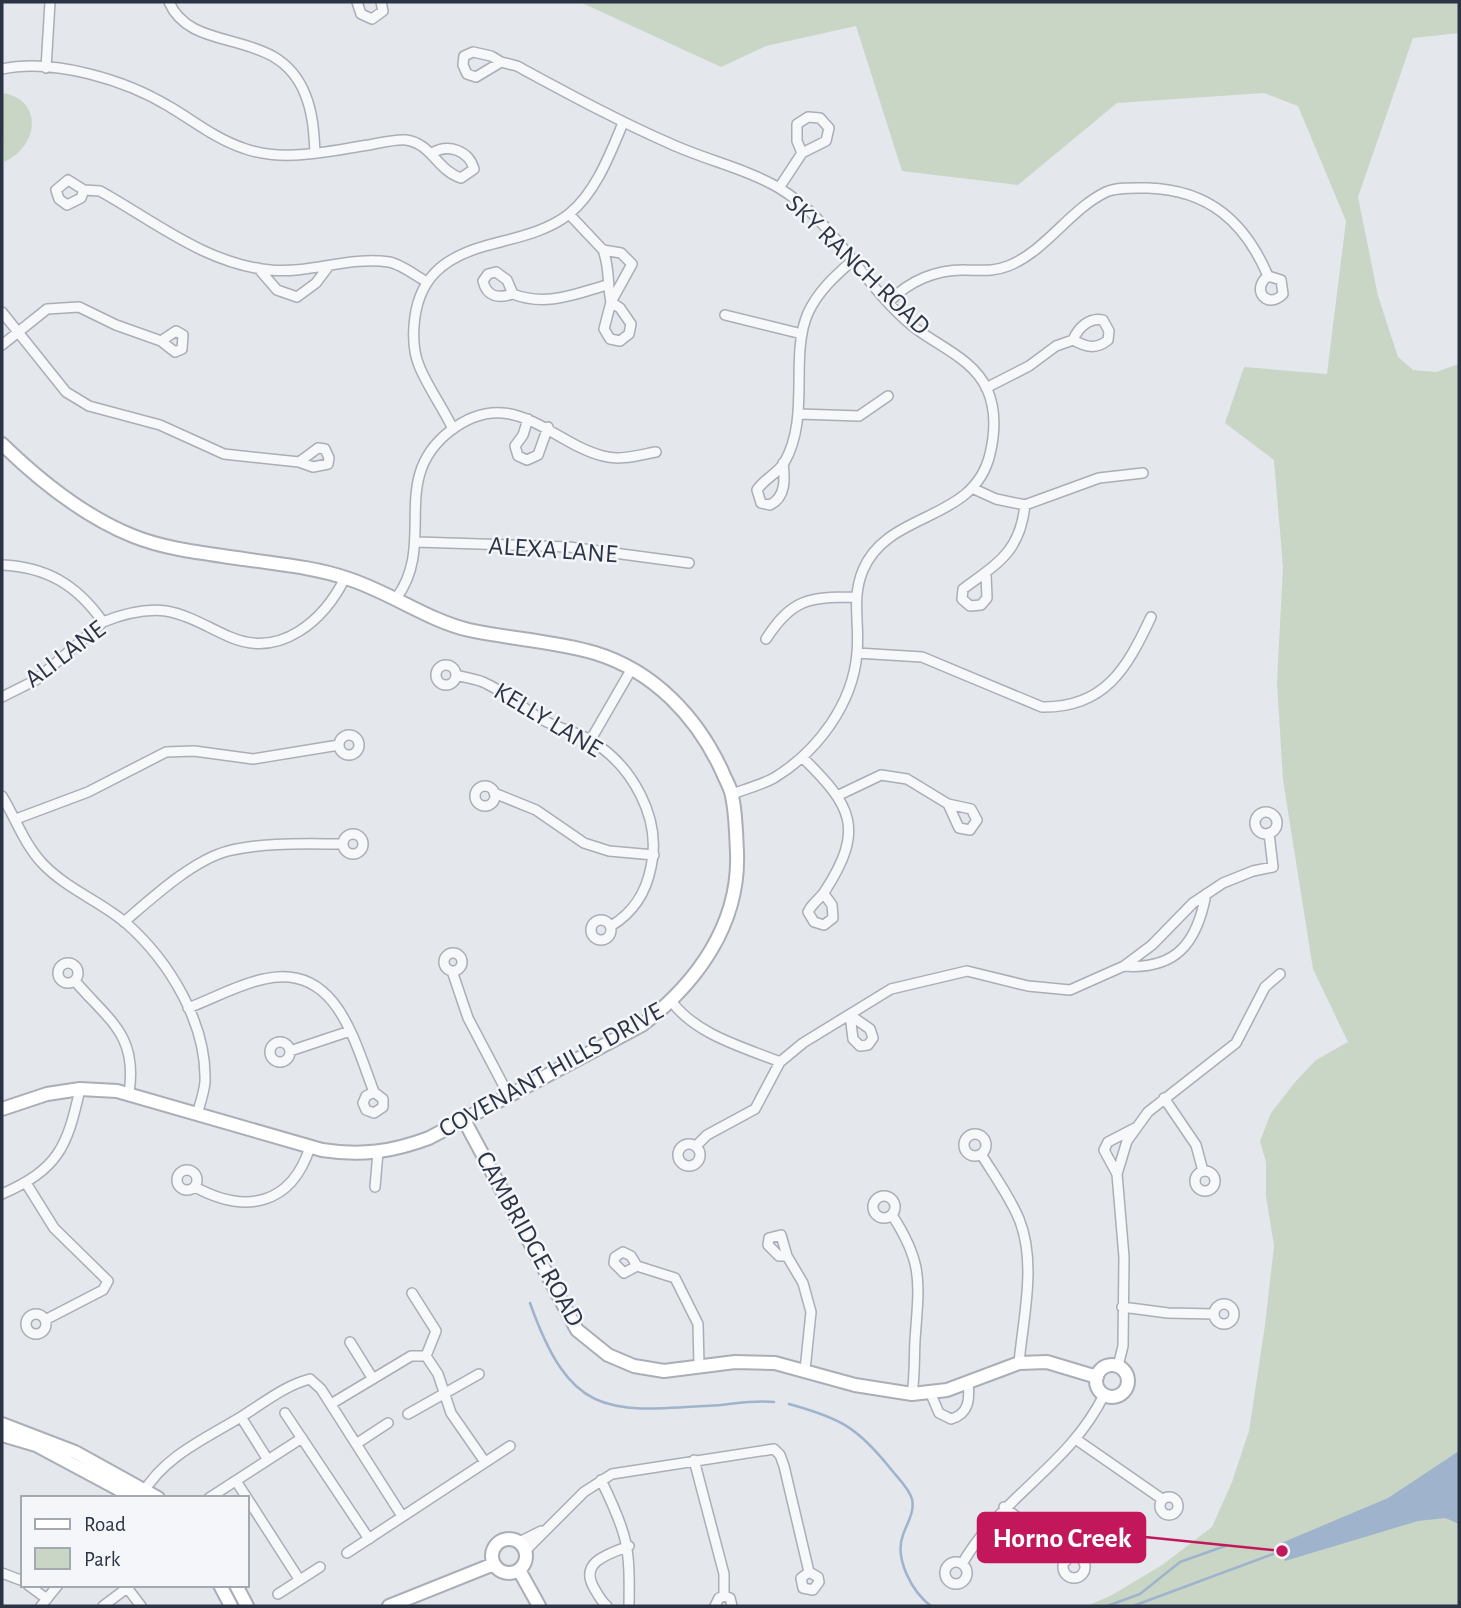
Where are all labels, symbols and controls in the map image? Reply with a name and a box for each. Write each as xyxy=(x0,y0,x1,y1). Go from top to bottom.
street label: SKY RANCH ROAD xyxy=(781,190,935,340)
street label: ALEXA LANE xyxy=(488,533,618,567)
street label: ALI LANE xyxy=(20,616,110,692)
street label: KELLY LANE xyxy=(489,678,607,762)
street label: COVENANT HILLS DRIVE xyxy=(435,998,667,1142)
street label: CAMBRIDGE ROAD xyxy=(471,1147,589,1331)
legend xyxy=(21,1496,248,1587)
callout: Horno Creek xyxy=(978,1513,1145,1562)
text: Road xyxy=(84,1514,126,1535)
text: Horno Creek xyxy=(992,1525,1132,1553)
text: Park xyxy=(84,1549,121,1570)

